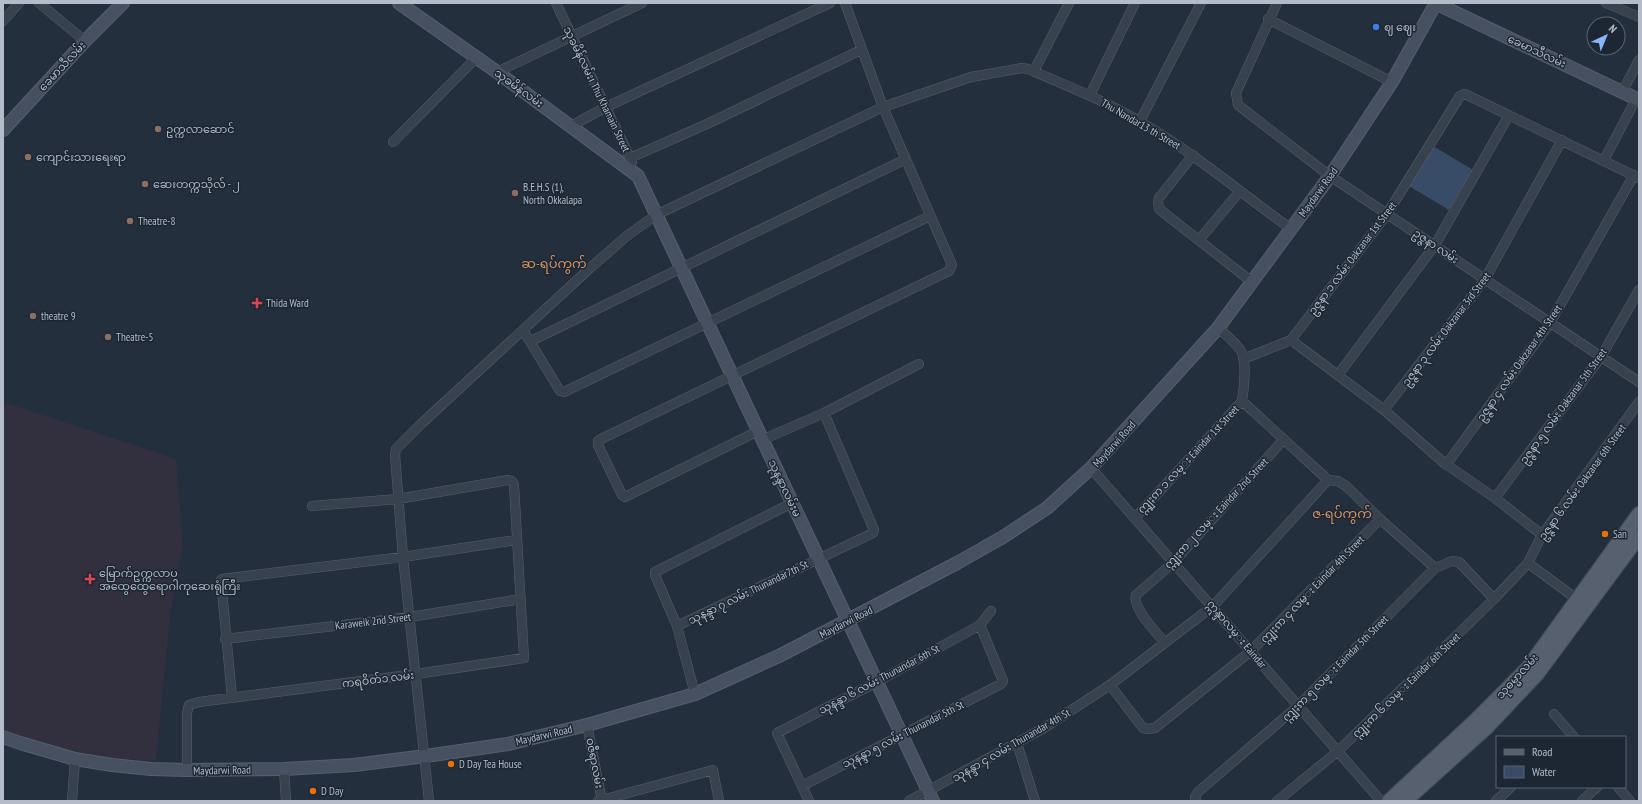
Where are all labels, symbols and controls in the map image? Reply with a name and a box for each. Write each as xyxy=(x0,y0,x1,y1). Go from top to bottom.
north arrow xyxy=(1586,16,1626,56)
place label: ဈ ဈေး xyxy=(1384,20,1416,36)
marker: ဈ ဈေး xyxy=(1371,22,1381,32)
text: N xyxy=(1606,22,1620,36)
street label: သုခမိန်လမ်း၊ Thu Khamain Street xyxy=(559,24,634,155)
street label: ခေမာသီလမ်း xyxy=(1506,31,1569,71)
street label: ခေမာသီလမ်း xyxy=(35,38,89,94)
street label: သုခမိန်လမ်း xyxy=(491,66,546,112)
street label: Thu Nandar13 th Street xyxy=(1099,96,1183,152)
place label: ဥက္ကလာဆောင် xyxy=(166,122,234,138)
marker: ဥက္ကလာဆောင် xyxy=(153,124,163,134)
place label: ကျောင်းသားရေးရာ xyxy=(36,150,126,166)
marker: ကျောင်းသားရေးရာ xyxy=(23,152,33,162)
street label: Maydarwi Road xyxy=(1295,164,1341,219)
place label: ဆေးတက္ကသိုလ် - ၂ xyxy=(153,177,240,193)
marker: ဆေးတက္ကသိုလ် - ၂ xyxy=(140,179,150,189)
place label: B.E.H.S (1), North Okkalapa xyxy=(523,180,582,207)
marker: B.E.H.S (1), North Okkalapa xyxy=(510,188,520,198)
street label: ဥဇ္ဇနာ ၁ လမ်း Oakzanar 1st Street xyxy=(1305,199,1401,319)
place label: Theatre-8 xyxy=(138,214,175,228)
marker: Theatre-8 xyxy=(125,216,135,226)
street label: ဥဇ္ဇနာ လမ်း xyxy=(1409,226,1462,268)
district label: ဆ-ရပ်ကွက် xyxy=(521,255,587,274)
street label: ဥဇ္ဇနာ ၃ လမ်း Oakzanar 3rd Street xyxy=(1399,269,1495,390)
place label: Thida Ward xyxy=(266,296,309,310)
marker: Thida Ward xyxy=(251,297,263,309)
street label: ဥဇ္ဇနာ ၄ လမ်း Oakzanar 4th Street xyxy=(1473,302,1566,425)
place label: theatre 9 xyxy=(41,309,76,323)
marker: theatre 9 xyxy=(28,311,38,321)
place label: Theatre-5 xyxy=(116,330,153,344)
marker: Theatre-5 xyxy=(103,332,113,342)
street label: ဥဇ္ဇနာ ၅ လမ်း Oakzanar 5th Street xyxy=(1516,345,1612,468)
street label: ဣျႏၵာ ၁ လမ္း Eaindar 1st Street xyxy=(1134,402,1243,518)
street label: Maydarwi Road xyxy=(1089,418,1139,470)
street label: ဥဇ္ဇနာ ၆ လမ်း Oakzanar 6th Street xyxy=(1535,421,1631,544)
street label: ဣျႏၵာ ၂ လမ္း Eaindar 2nd Street xyxy=(1161,455,1273,573)
street label: သုနန္ဒာလမ်းမ xyxy=(764,457,804,520)
district label: ဇ-ရပ်ကွက် xyxy=(1312,505,1372,524)
place label: San xyxy=(1613,527,1627,541)
marker: San xyxy=(1600,529,1610,539)
street label: ဣျႏၵာ ၄ လမ္း Eaindar 4th Street xyxy=(1257,532,1369,647)
street label: သုနန္ဒာ ၇ လမ်း Thunandar7th St xyxy=(686,557,811,629)
place label: မြောက်ဥက္ကလာပ အထွေထွေရောဂါကုဆေးရုံကြီး xyxy=(99,566,240,595)
marker: မြောက်ဥက္ကလာပ အထွေထွေရောဂါကုဆေးရုံကြီး xyxy=(84,573,96,585)
street label: ဣန္ဒာလမ္း Eaindar xyxy=(1203,597,1270,673)
street label: Maydarwi Road xyxy=(817,603,875,641)
street label: Karaweik 2nd Street xyxy=(334,609,412,633)
street label: ဣျႏၵာ ၅ လမ္း Eaindar 5th Street xyxy=(1279,612,1393,726)
street label: ဣျႏၵာ ၆ လမ္း Eaindar 6th Street xyxy=(1349,630,1465,742)
street label: သုနန္ဒာ ၆ လမ်း Thunandar 6th St xyxy=(816,641,943,719)
street label: သုဓမ္မာလမ်း xyxy=(1493,650,1543,703)
street label: ကရဝိတ်၁ လမ်း xyxy=(341,668,415,692)
street label: သုနန္ဒာ ၅ လမ်း Thunandar 5th St xyxy=(840,697,967,773)
street label: သုနန္ဒာ ၄ လမ်း Thunandar 4th St xyxy=(949,705,1074,787)
street label: Maydarwi Road xyxy=(514,722,574,748)
legend xyxy=(1496,736,1626,788)
street label: ဝဇီရာလမ်း xyxy=(581,737,607,790)
text: Road xyxy=(1532,744,1552,759)
place label: D Day Tea House xyxy=(459,757,522,771)
marker: D Day Tea House xyxy=(446,759,456,769)
street label: Maydarwi Road xyxy=(193,762,251,778)
text: Water xyxy=(1532,764,1557,779)
place label: D Day xyxy=(321,784,344,798)
marker: D Day xyxy=(308,786,318,796)

